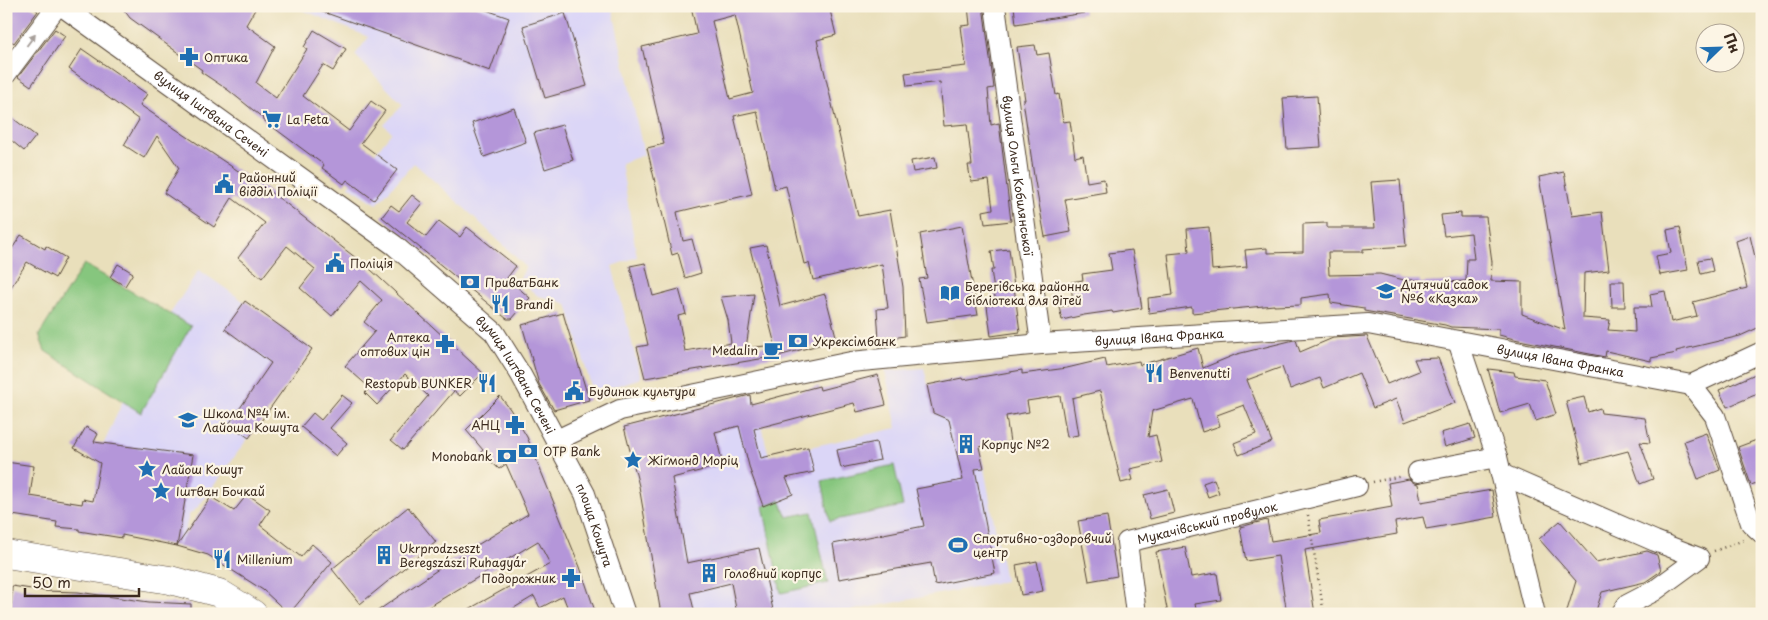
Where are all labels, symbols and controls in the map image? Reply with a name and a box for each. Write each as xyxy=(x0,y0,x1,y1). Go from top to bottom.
north arrow xyxy=(1696,22,1746,72)
text: Пн xyxy=(1719,29,1746,56)
one-way arrow xyxy=(26,34,37,47)
pharmacy icon: Оптика xyxy=(178,46,200,68)
place label: Оптика xyxy=(204,48,248,66)
street label: вулиця Іштвана Сечені xyxy=(150,66,272,161)
street label: вулиця Ольги Кобилянської xyxy=(998,94,1038,257)
supermarket icon: La Feta xyxy=(261,108,283,130)
place label: La Feta xyxy=(287,110,329,128)
place label: Районний відділ Поліції xyxy=(239,168,318,200)
public building icon: Районний відділ Поліції xyxy=(213,173,235,195)
public building icon: Поліція xyxy=(324,252,346,274)
place label: Поліція xyxy=(350,254,393,272)
bank icon: ПриватБанк xyxy=(459,271,481,293)
place label: ПриватБанк xyxy=(485,273,559,291)
place label: Дитячий садок №6 «Казка» xyxy=(1400,275,1489,307)
place label: Берегівська районна бібліотека для дітей xyxy=(965,277,1090,309)
school or university icon: Дитячий садок №6 «Казка» xyxy=(1375,280,1397,302)
library icon: Берегівська районна бібліотека для дітей xyxy=(939,282,961,304)
restaurant icon: Brandi xyxy=(489,293,511,315)
place label: Brandi xyxy=(515,295,553,313)
street label: вулиця Іштвана Сечені xyxy=(472,311,560,437)
street label: вулиця Івана Франка xyxy=(1094,324,1225,350)
place label: Аптека оптових цін xyxy=(360,328,431,360)
bank icon: Укрексімбанк xyxy=(787,330,809,352)
place label: Укрексімбанк xyxy=(813,332,897,350)
pharmacy icon: Аптека оптових цін xyxy=(434,333,456,355)
cafe icon: Medalin xyxy=(762,339,784,361)
street label: вулиця Івана Франка xyxy=(1495,339,1626,381)
place label: Medalin xyxy=(712,341,758,359)
restaurant icon: Benvenutti xyxy=(1143,362,1165,384)
place label: Benvenutti xyxy=(1169,364,1230,382)
restaurant icon: Restopub BUNKER xyxy=(476,372,498,394)
place label: Restopub BUNKER xyxy=(364,374,472,392)
public building icon: Будинок культури xyxy=(563,380,585,402)
place label: Будинок культури xyxy=(589,382,696,400)
place label: Школа №4 ім. Лайоша Кошута xyxy=(203,404,300,436)
school or university icon: Школа №4 ім. Лайоша Кошута xyxy=(177,409,199,431)
pharmacy icon: АНЦ xyxy=(504,414,526,436)
place label: АНЦ xyxy=(471,416,500,434)
building icon: Корпус №2 xyxy=(955,433,977,455)
place label: Корпус №2 xyxy=(981,435,1050,453)
bank icon: OTP Bank xyxy=(517,440,539,462)
place label: OTP Bank xyxy=(543,442,600,460)
bank icon: Monobank xyxy=(496,445,518,467)
place label: Monobank xyxy=(431,447,492,465)
place icon: Жіґмонд Моріц xyxy=(622,449,644,471)
place label: Жіґмонд Моріц xyxy=(648,451,739,469)
place icon: Лайош Кошут xyxy=(136,458,158,480)
place label: Лайош Кошут xyxy=(162,460,244,478)
place icon: Іштван Бочкай xyxy=(150,480,172,502)
street label: площа Кошута xyxy=(572,480,618,570)
place label: Іштван Бочкай xyxy=(176,482,265,500)
street label: Мукачівський провулок xyxy=(1135,497,1280,548)
place label: Спортивно-оздоровчий центр xyxy=(973,529,1112,561)
sports icon: Спортивно-оздоровчий центр xyxy=(947,534,969,556)
place label: Ukrprodzseszt Beregszászi Ruhagyár xyxy=(399,539,527,571)
building icon: Ukrprodzseszt Beregszászi Ruhagyár xyxy=(373,544,395,566)
restaurant icon: Millenium xyxy=(211,548,233,570)
place label: Millenium xyxy=(237,550,293,568)
building icon: Головний корпус xyxy=(698,562,720,584)
place label: Головний корпус xyxy=(724,564,822,582)
scale bar xyxy=(25,565,139,597)
pharmacy icon: Подорожник xyxy=(560,567,582,589)
place label: Подорожник xyxy=(482,569,557,587)
text: 50 m xyxy=(32,570,71,593)

